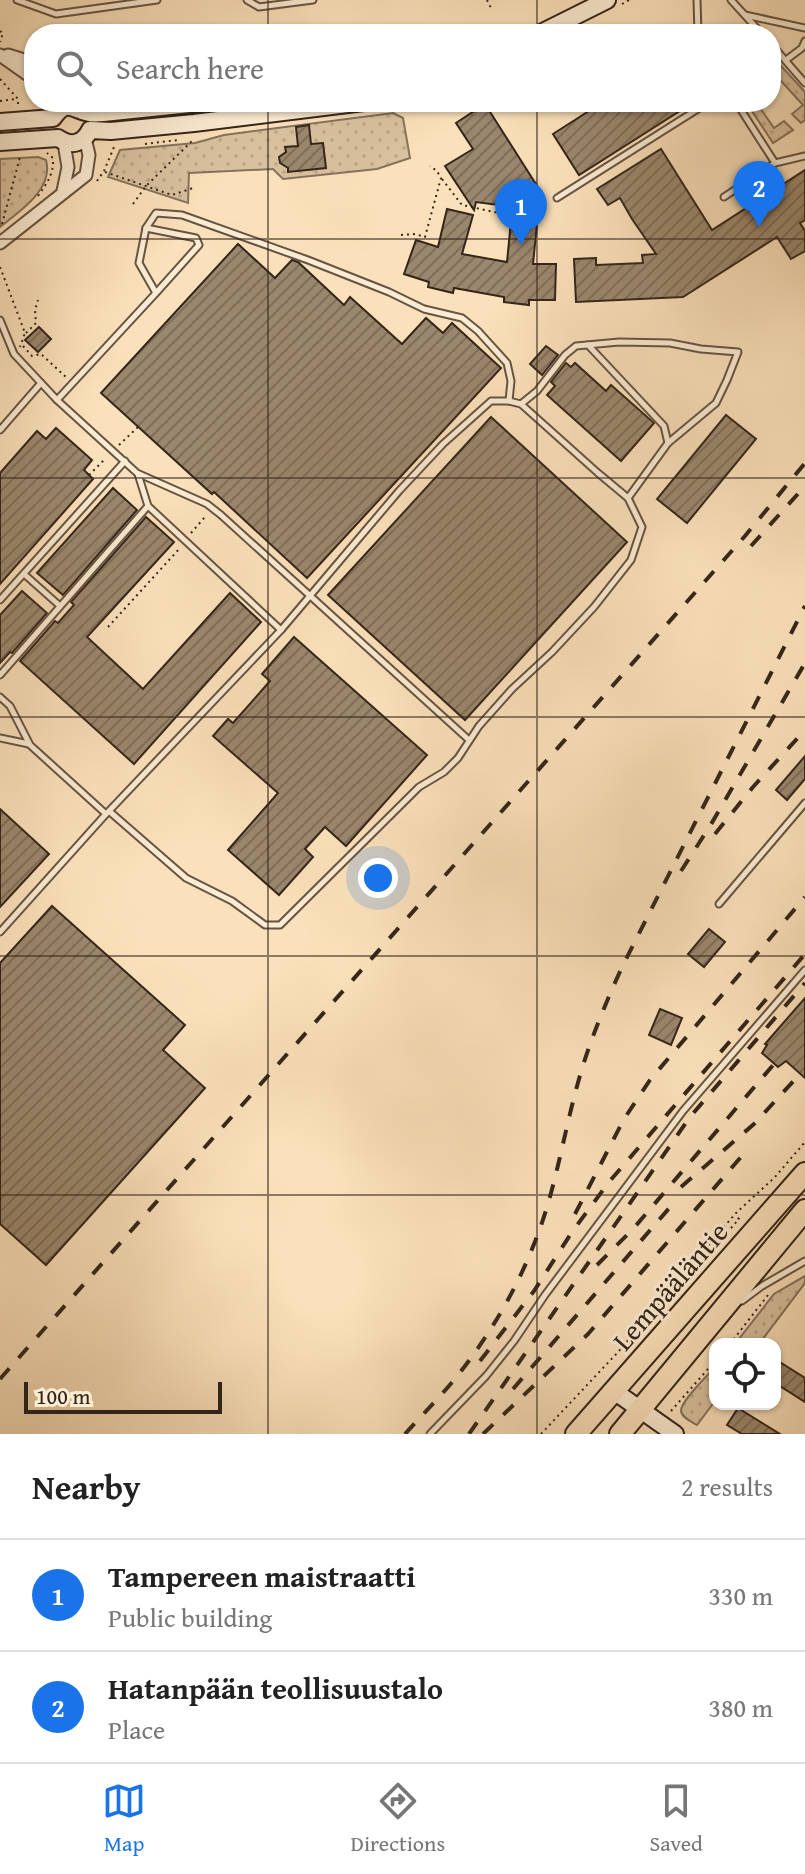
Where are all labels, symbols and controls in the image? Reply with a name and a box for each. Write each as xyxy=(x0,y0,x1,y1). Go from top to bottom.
search box xyxy=(24,24,781,112)
icon: search xyxy=(52,46,96,90)
text: Search here xyxy=(116,46,264,90)
pin: 2 xyxy=(733,161,785,227)
pin: 1 xyxy=(495,179,547,245)
your location xyxy=(358,858,398,898)
street label: Lempääläntie xyxy=(602,1212,737,1359)
map controls xyxy=(709,1338,781,1410)
button: locate xyxy=(709,1338,781,1410)
scale bar xyxy=(24,1378,222,1414)
text: 100 m xyxy=(36,1380,91,1412)
text: Nearby xyxy=(32,1462,141,1511)
text: 2 results xyxy=(681,1467,773,1506)
text: Tampereen maistraatti xyxy=(108,1554,415,1598)
text: 1 xyxy=(51,1576,65,1615)
text: 330 m xyxy=(708,1576,773,1615)
text: Public building xyxy=(108,1598,272,1637)
text: Hatanpään teollisuustalo xyxy=(108,1666,443,1710)
text: 2 xyxy=(51,1688,65,1727)
text: 380 m xyxy=(708,1688,773,1727)
text: Place xyxy=(108,1710,165,1749)
tab: Map xyxy=(102,1779,146,1859)
tab: Directions xyxy=(351,1779,445,1859)
tab: Saved xyxy=(650,1779,703,1859)

